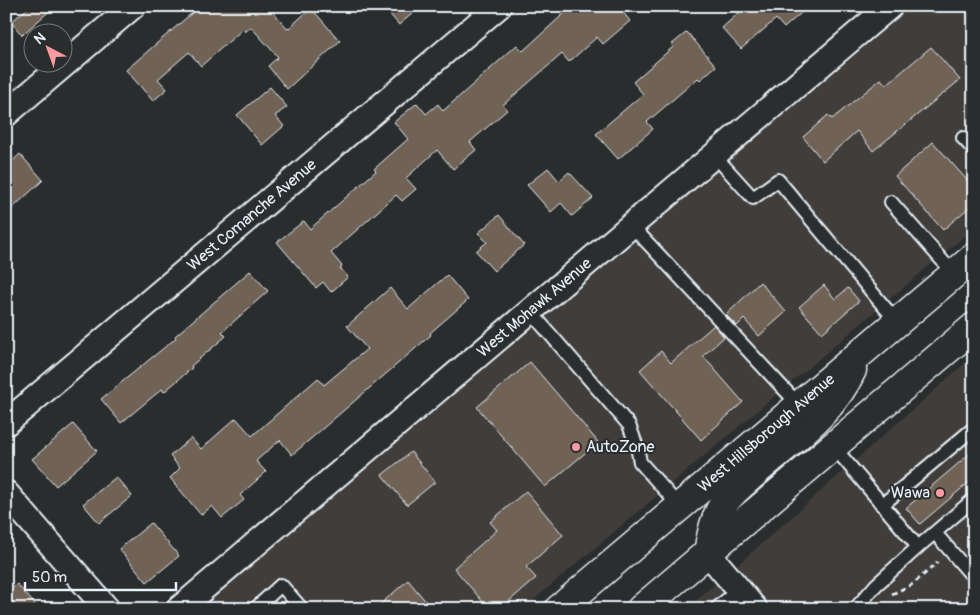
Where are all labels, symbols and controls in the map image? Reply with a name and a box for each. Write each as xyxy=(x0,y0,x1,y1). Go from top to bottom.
north arrow xyxy=(22,22,72,72)
text: N xyxy=(31,29,49,48)
street label: West Comanche Avenue xyxy=(183,155,321,275)
street label: West Mohawk Avenue xyxy=(473,253,596,362)
street label: West Hillsborough Avenue xyxy=(694,369,839,497)
place label: AutoZone xyxy=(586,437,655,457)
marker: AutoZone xyxy=(570,441,582,453)
place label: Wawa xyxy=(891,483,930,503)
marker: Wawa xyxy=(934,487,946,499)
scale bar xyxy=(25,560,176,592)
text: 50 m xyxy=(32,568,67,587)

